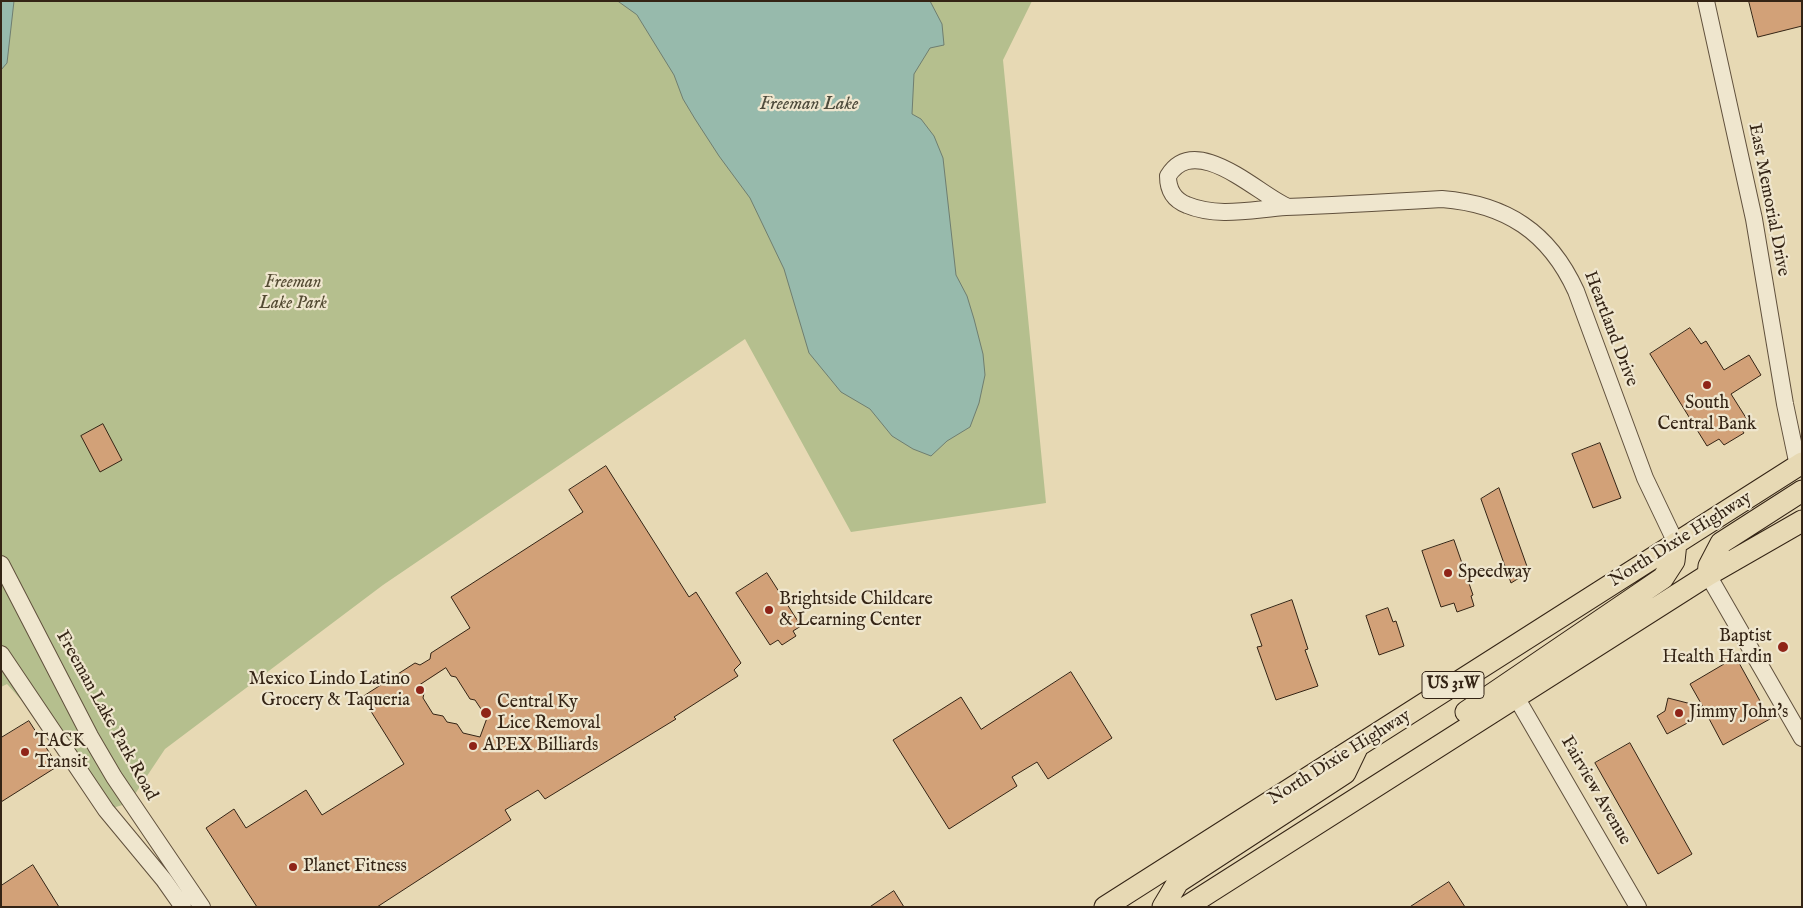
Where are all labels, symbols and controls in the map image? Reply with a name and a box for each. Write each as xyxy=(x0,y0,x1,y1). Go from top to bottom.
water label: Freeman Lake xyxy=(760,94,858,116)
street label: East Memorial Drive xyxy=(1743,122,1793,278)
street label: Heartland Drive xyxy=(1578,268,1642,390)
park label: Freeman Lake Park xyxy=(259,272,327,314)
marker: South Central Bank xyxy=(1701,379,1713,391)
place label: South Central Bank xyxy=(1658,393,1756,436)
street label: North Dixie Highway xyxy=(1606,487,1756,593)
place label: Speedway xyxy=(1458,562,1531,584)
marker: Speedway xyxy=(1442,567,1454,579)
place label: Brightside Childcare & Learning Center xyxy=(779,589,933,632)
marker: Brightside Childcare & Learning Center xyxy=(763,604,775,616)
place label: Baptist Health Hardin xyxy=(1662,626,1772,669)
street label: Freeman Lake Park Road xyxy=(50,627,162,805)
marker: Baptist Health Hardin xyxy=(1776,640,1790,654)
place label: Mexico Lindo Latino Grocery & Taqueria xyxy=(249,669,410,712)
road number: US 31W xyxy=(1422,672,1484,698)
marker: Mexico Lindo Latino Grocery & Taqueria xyxy=(414,684,426,696)
place label: Central Ky Lice Removal xyxy=(497,692,600,734)
place label: Jimmy John's xyxy=(1689,702,1788,724)
street label: North Dixie Highway xyxy=(1265,705,1415,811)
marker: Central Ky Lice Removal xyxy=(479,706,493,720)
marker: Jimmy John's xyxy=(1673,707,1685,719)
place label: TACK Transit xyxy=(35,731,88,774)
street label: Fairview Avenue xyxy=(1555,733,1635,849)
place label: APEX Billiards xyxy=(483,735,598,757)
marker: APEX Billiards xyxy=(467,740,479,752)
marker: TACK Transit xyxy=(19,746,31,758)
place label: Planet Fitness xyxy=(303,856,407,878)
marker: Planet Fitness xyxy=(287,861,299,873)

